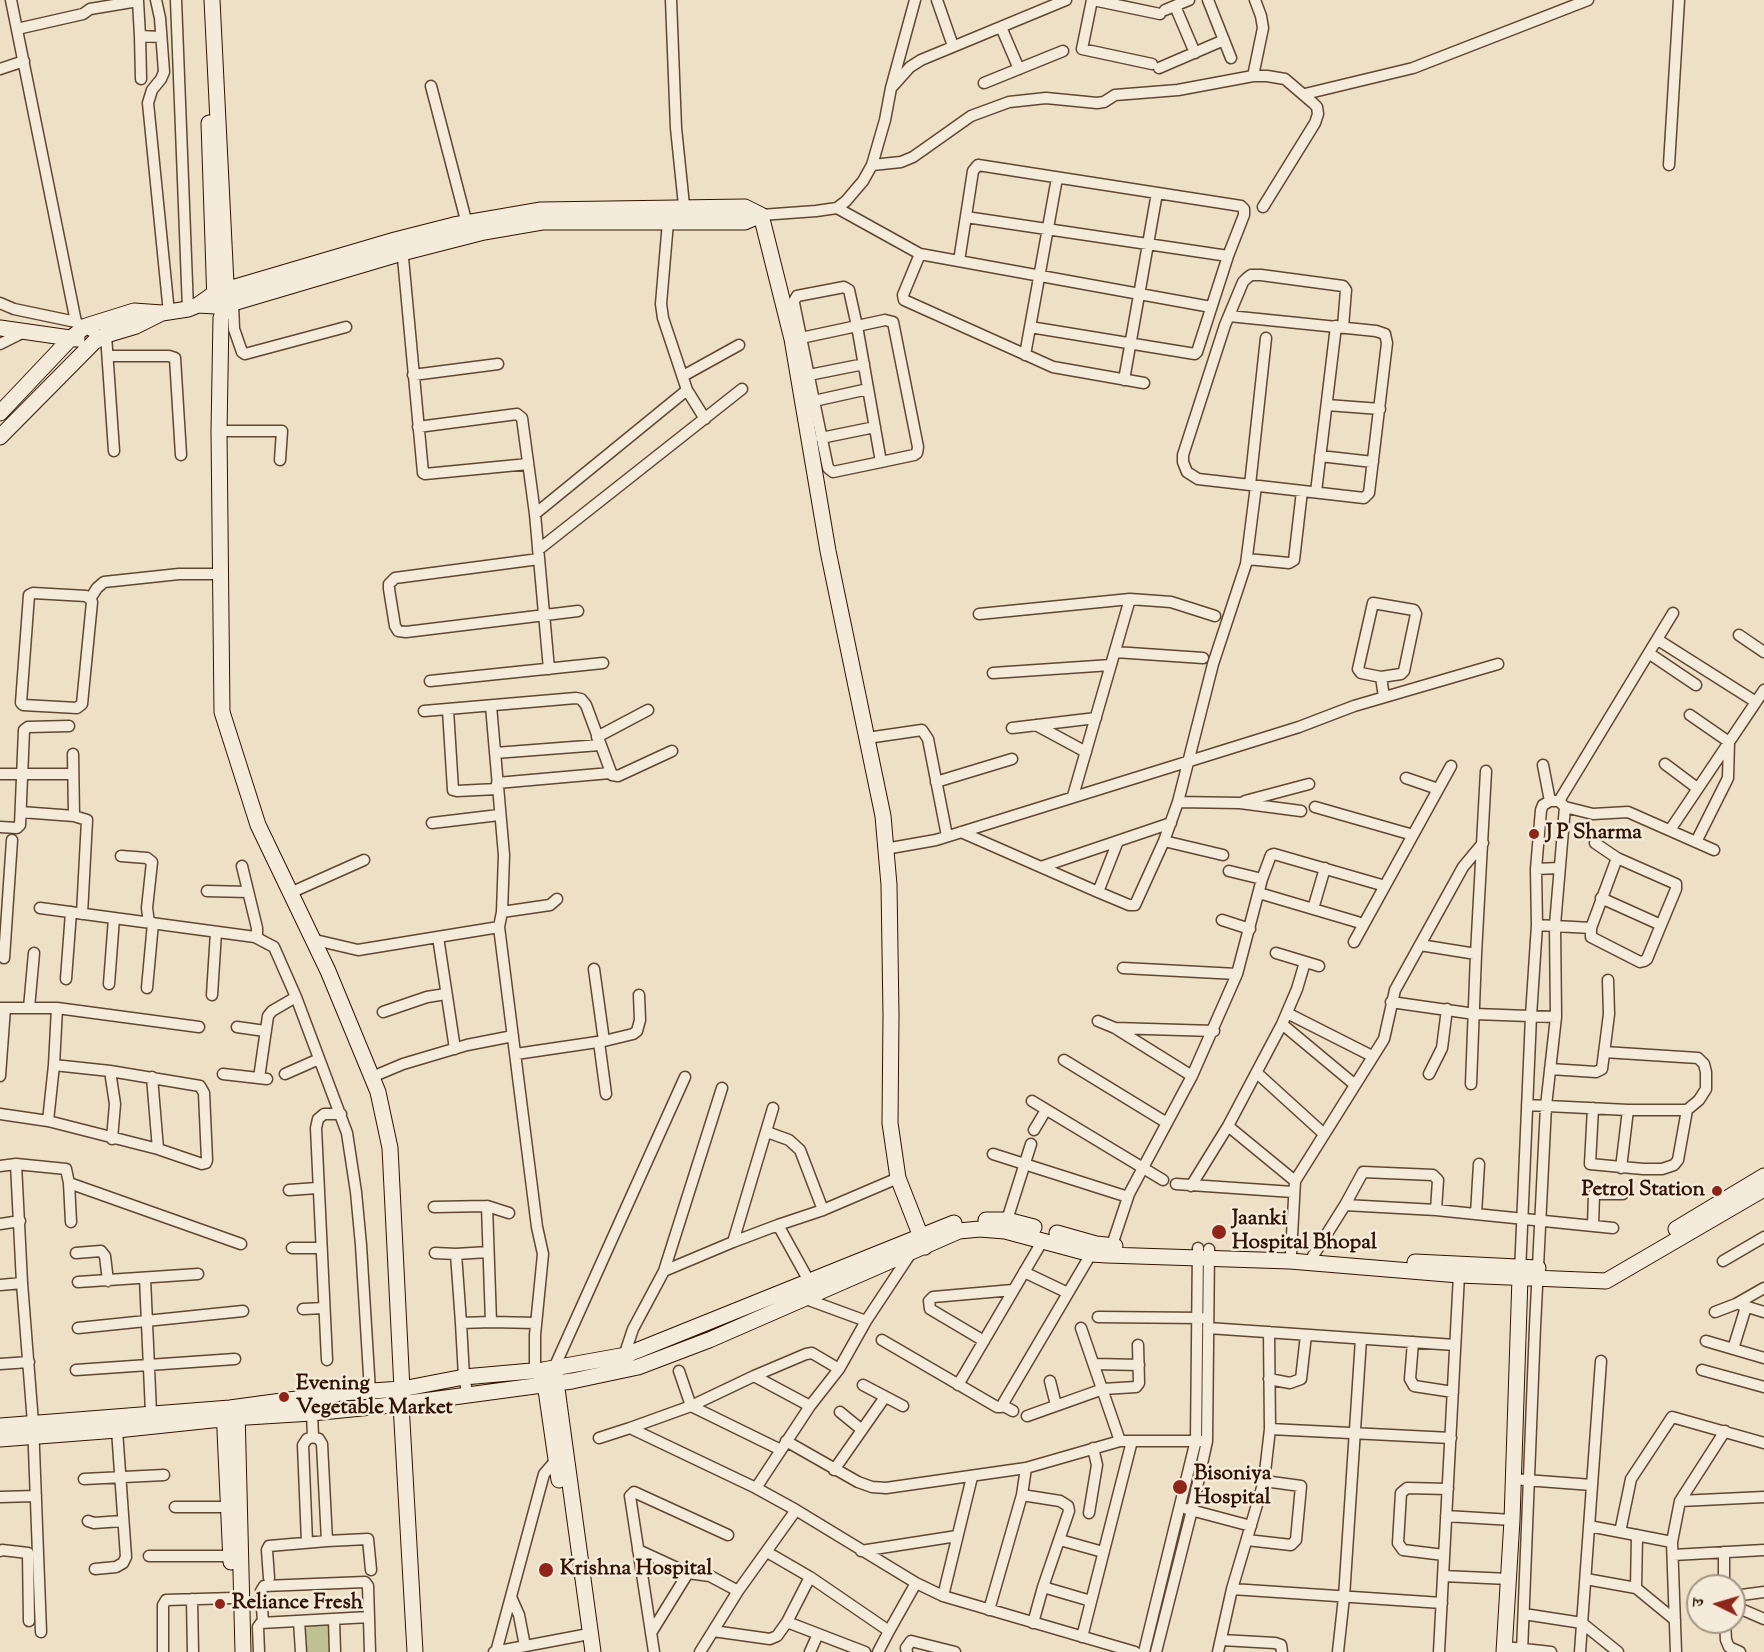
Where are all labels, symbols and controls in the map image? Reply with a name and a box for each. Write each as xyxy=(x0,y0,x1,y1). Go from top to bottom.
place label: J P Sharma xyxy=(1546,821,1642,847)
marker: J P Sharma xyxy=(1527,827,1541,841)
place label: Petrol Station xyxy=(1581,1178,1705,1204)
marker: Petrol Station xyxy=(1710,1184,1724,1198)
place label: Jaanki Hospital Bhopal xyxy=(1232,1207,1377,1257)
marker: Jaanki Hospital Bhopal xyxy=(1210,1223,1228,1241)
place label: Evening Vegetable Market xyxy=(296,1372,453,1422)
marker: Evening Vegetable Market xyxy=(277,1390,291,1404)
place label: Bisoniya Hospital xyxy=(1194,1462,1271,1512)
marker: Bisoniya Hospital xyxy=(1171,1478,1189,1496)
place label: Krishna Hospital xyxy=(560,1557,712,1583)
marker: Krishna Hospital xyxy=(537,1561,555,1579)
north arrow xyxy=(1686,1574,1746,1634)
place label: Reliance Fresh xyxy=(232,1591,363,1617)
marker: Reliance Fresh xyxy=(213,1597,227,1611)
text: उ xyxy=(1688,1597,1711,1608)

